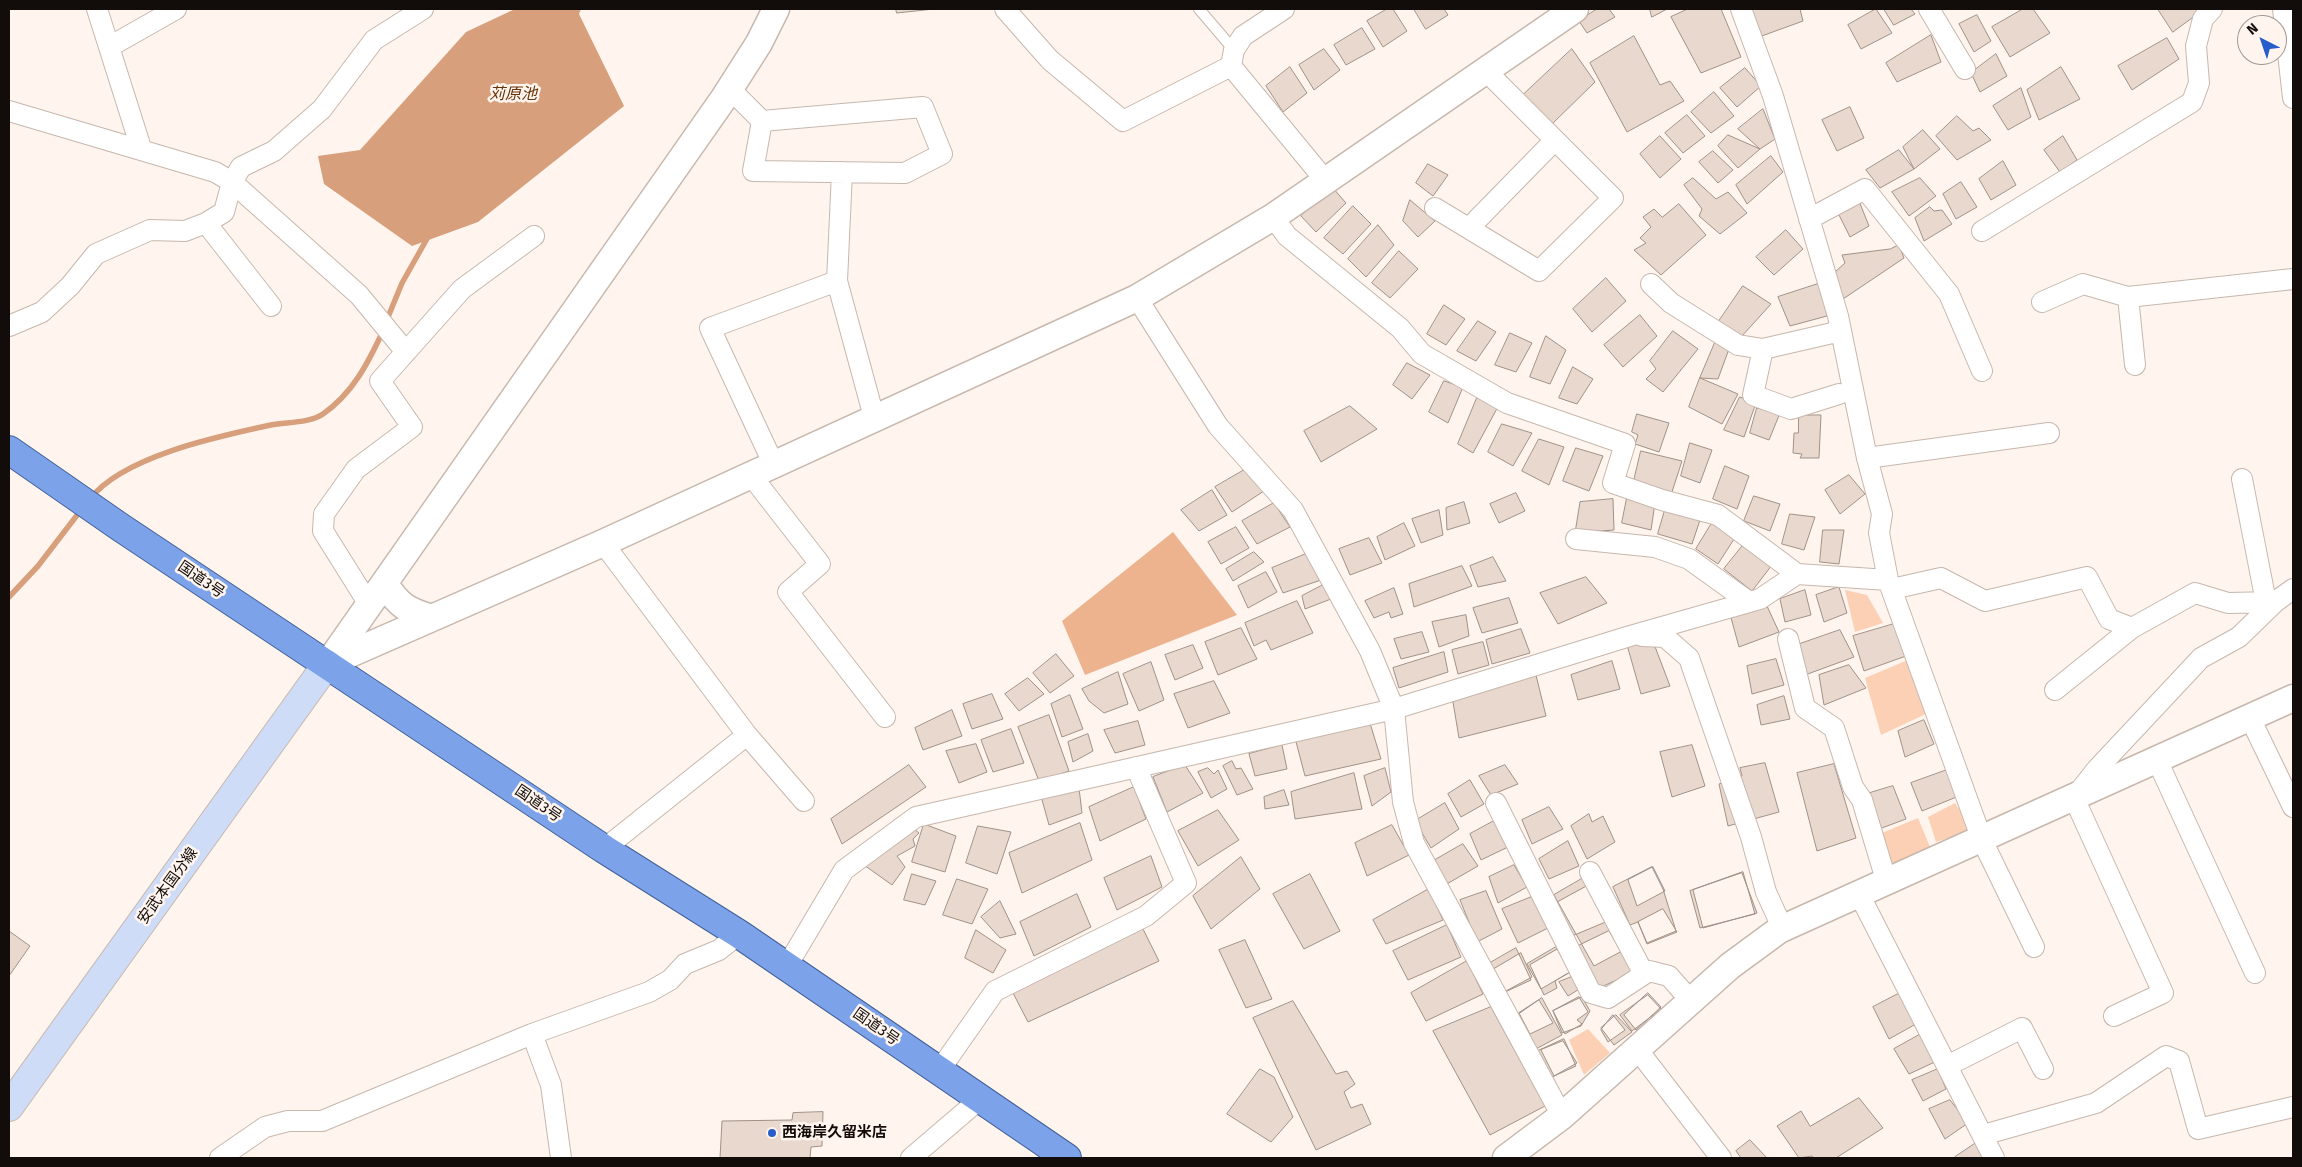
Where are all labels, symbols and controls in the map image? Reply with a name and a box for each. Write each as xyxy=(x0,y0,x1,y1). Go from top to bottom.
north arrow xyxy=(2237,15,2287,65)
text: N xyxy=(2243,20,2262,39)
water label: 苅原池 xyxy=(489,85,537,105)
street label: 国道3号 xyxy=(174,558,228,602)
street label: 国道3号 xyxy=(511,782,565,826)
street label: 安武本国分線 xyxy=(134,844,202,928)
street label: 国道3号 xyxy=(849,1005,903,1049)
place label: 西海岸久留米店 xyxy=(782,1124,887,1142)
marker: 西海岸久留米店 xyxy=(766,1127,778,1139)

